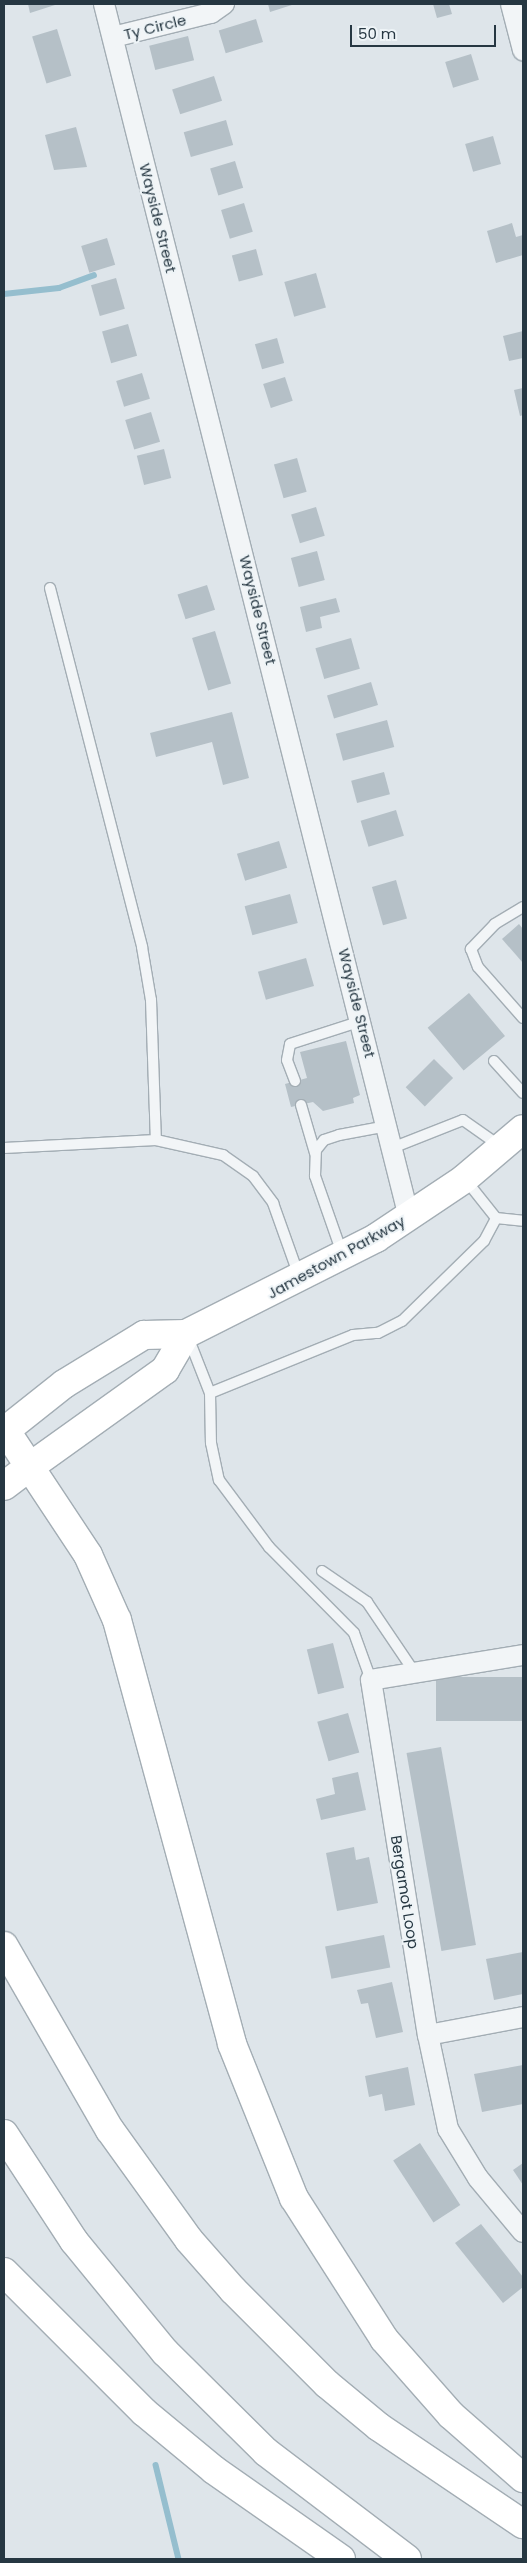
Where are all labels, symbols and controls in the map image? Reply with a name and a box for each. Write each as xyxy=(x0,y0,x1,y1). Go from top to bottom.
street label: Ty Circle xyxy=(122,11,188,43)
scale bar xyxy=(352,15,498,47)
text: 50 m xyxy=(358,23,396,44)
street label: Wayside Street xyxy=(136,161,180,275)
street label: Wayside Street xyxy=(236,553,280,667)
street label: Wayside Street xyxy=(335,946,379,1060)
street label: Jamestown Parkway xyxy=(264,1212,408,1302)
street label: Bergamot Loop xyxy=(387,1834,423,1950)

